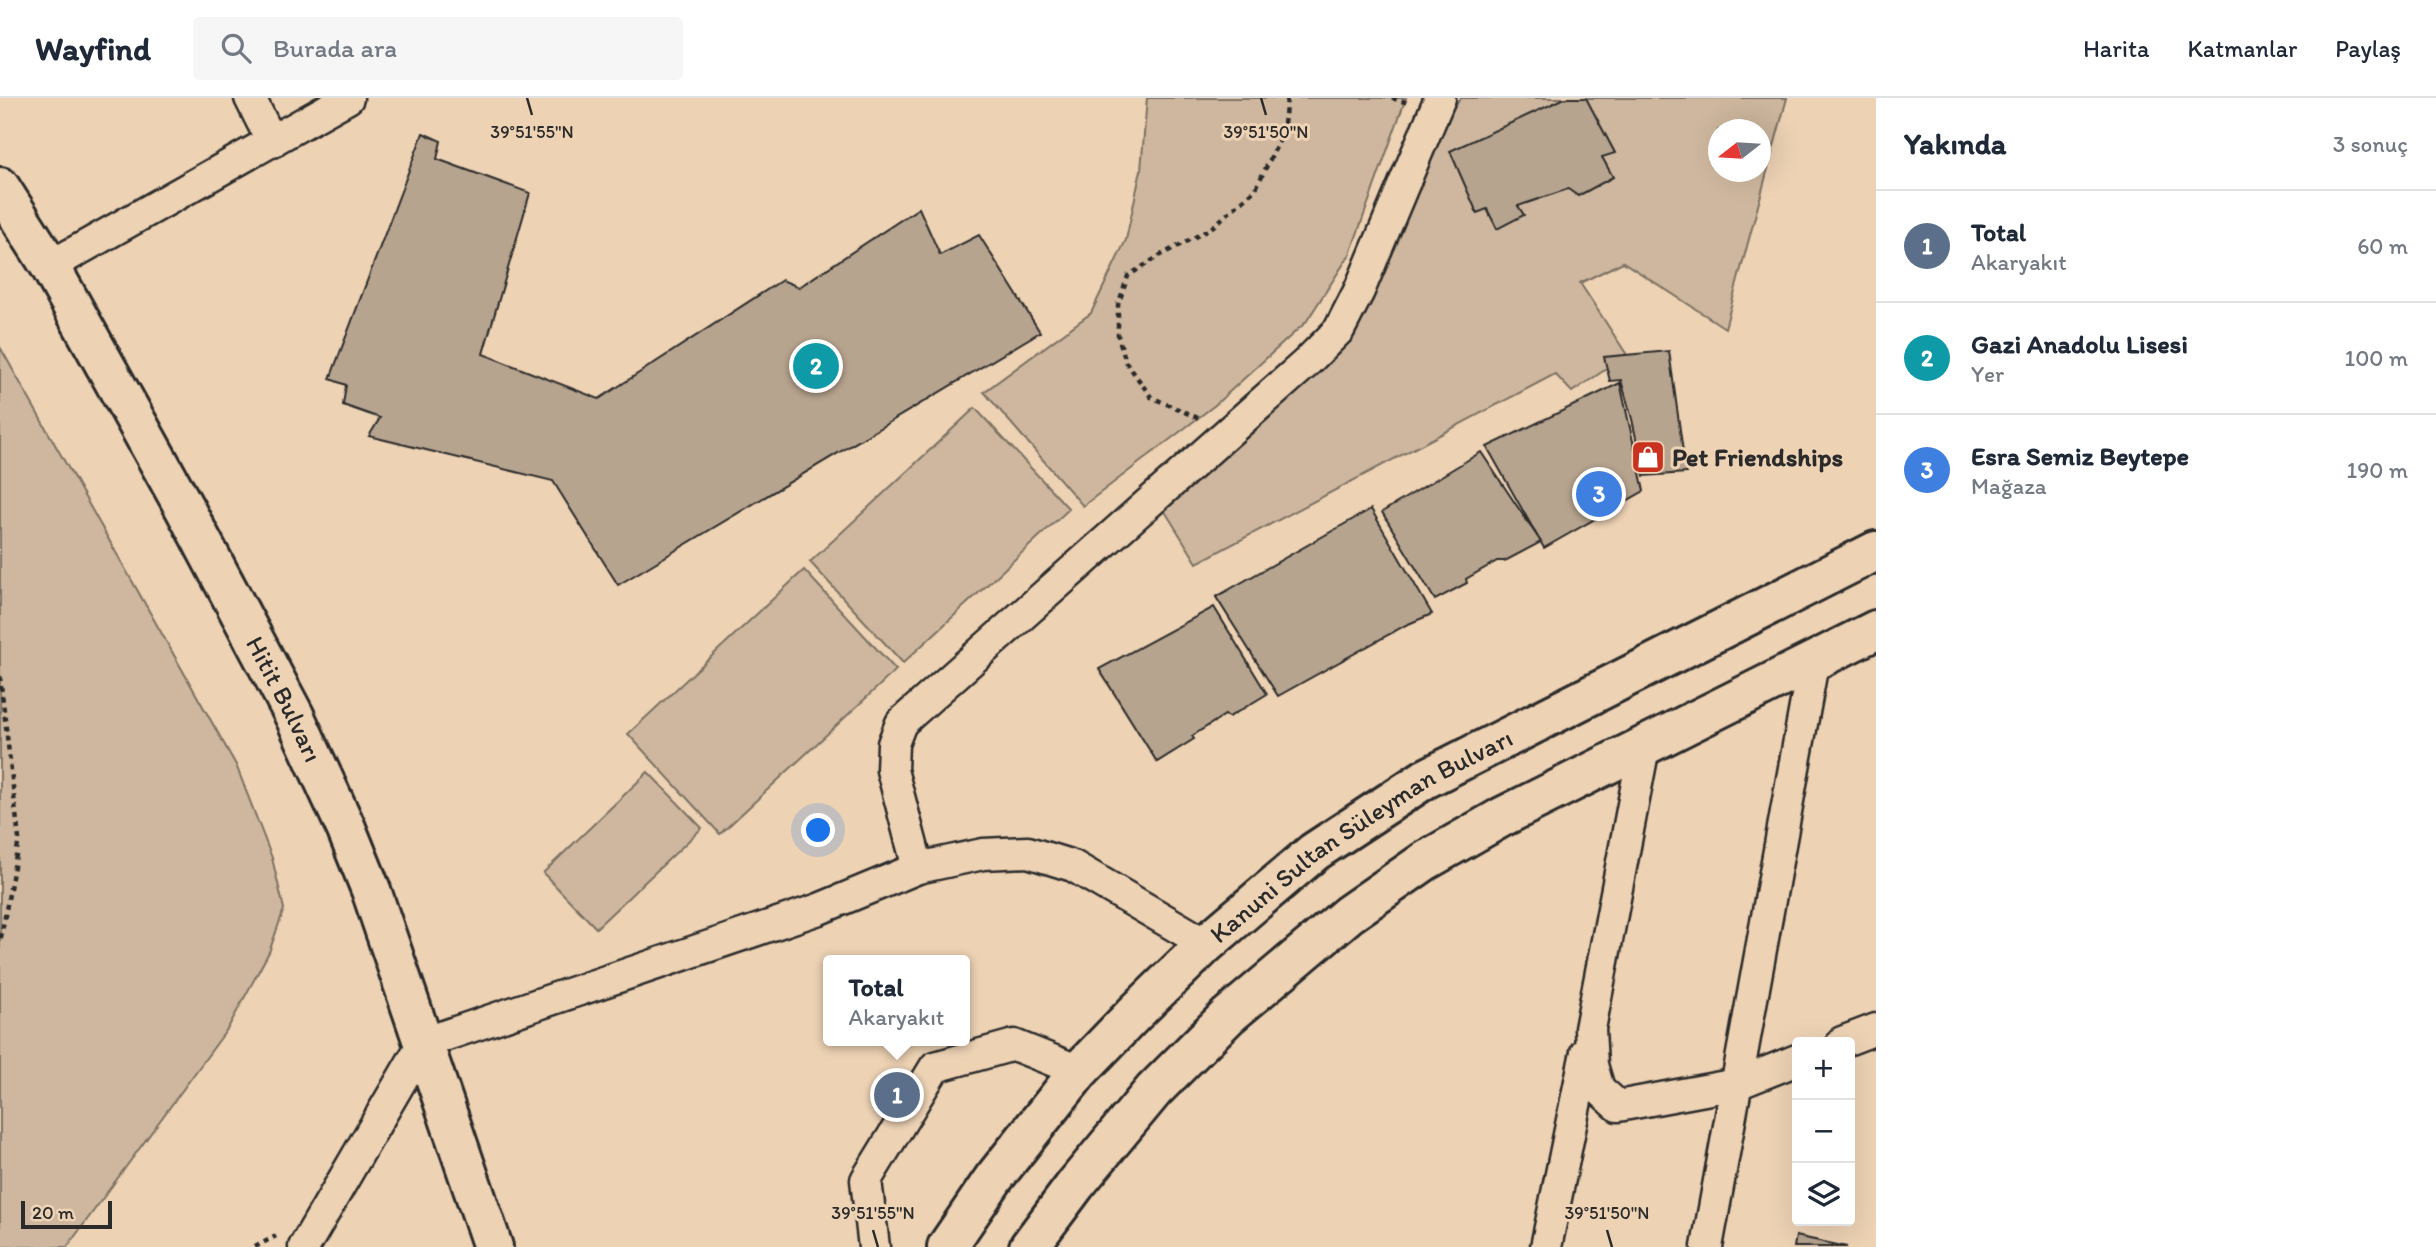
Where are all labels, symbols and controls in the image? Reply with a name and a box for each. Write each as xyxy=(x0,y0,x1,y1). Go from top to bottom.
search box xyxy=(193,17,683,80)
text: Wayfind xyxy=(35,29,151,68)
icon: search xyxy=(217,29,255,67)
text: Burada ara xyxy=(273,32,397,64)
text: Harita xyxy=(2083,34,2149,63)
text: Katmanlar xyxy=(2187,34,2297,63)
text: Paylaş xyxy=(2335,34,2401,63)
north arrow xyxy=(1708,119,1771,182)
text: 39°51'55"N xyxy=(490,121,574,143)
text: 39°51'50"N xyxy=(1224,121,1308,143)
text: Yakında xyxy=(1904,125,2006,162)
text: 3 sonuç xyxy=(2333,130,2408,158)
text: Total xyxy=(1971,216,2026,248)
text: 1 xyxy=(1922,232,1932,260)
text: 60 m xyxy=(2357,232,2408,260)
text: Akaryakıt xyxy=(1971,248,2067,276)
text: Gazi Anadolu Lisesi xyxy=(1971,328,2188,360)
pin: 2 xyxy=(793,340,839,392)
text: 2 xyxy=(1921,344,1933,372)
text: 100 m xyxy=(2344,344,2408,372)
text: Yer xyxy=(1971,360,2004,388)
shop icon: Pet Friendships xyxy=(1629,438,1667,476)
text: Esra Semiz Beytepe xyxy=(1971,440,2189,472)
place label: Pet Friendships xyxy=(1672,441,1843,473)
text: 3 xyxy=(1921,456,1933,484)
text: 190 m xyxy=(2347,456,2408,484)
pin: 3 xyxy=(1576,468,1622,520)
text: Mağaza xyxy=(1971,472,2047,500)
street label: Hitit Bulvarı xyxy=(239,631,329,767)
street label: Kanuni Sultan Süleyman Bulvarı xyxy=(1203,721,1518,950)
your location xyxy=(801,813,835,847)
popup xyxy=(823,955,970,1046)
text: Total xyxy=(849,971,904,1003)
text: Akaryakıt xyxy=(849,1003,944,1031)
map controls xyxy=(1792,1037,1855,1226)
button: + xyxy=(1792,1037,1855,1100)
pin: 1 xyxy=(874,1069,920,1121)
button: − xyxy=(1792,1100,1855,1163)
button: layers xyxy=(1792,1163,1855,1226)
scale bar xyxy=(21,1198,112,1230)
text: 20 m xyxy=(32,1201,74,1224)
text: 39°51'55"N xyxy=(831,1202,915,1224)
text: 39°51'50"N xyxy=(1565,1202,1649,1224)

